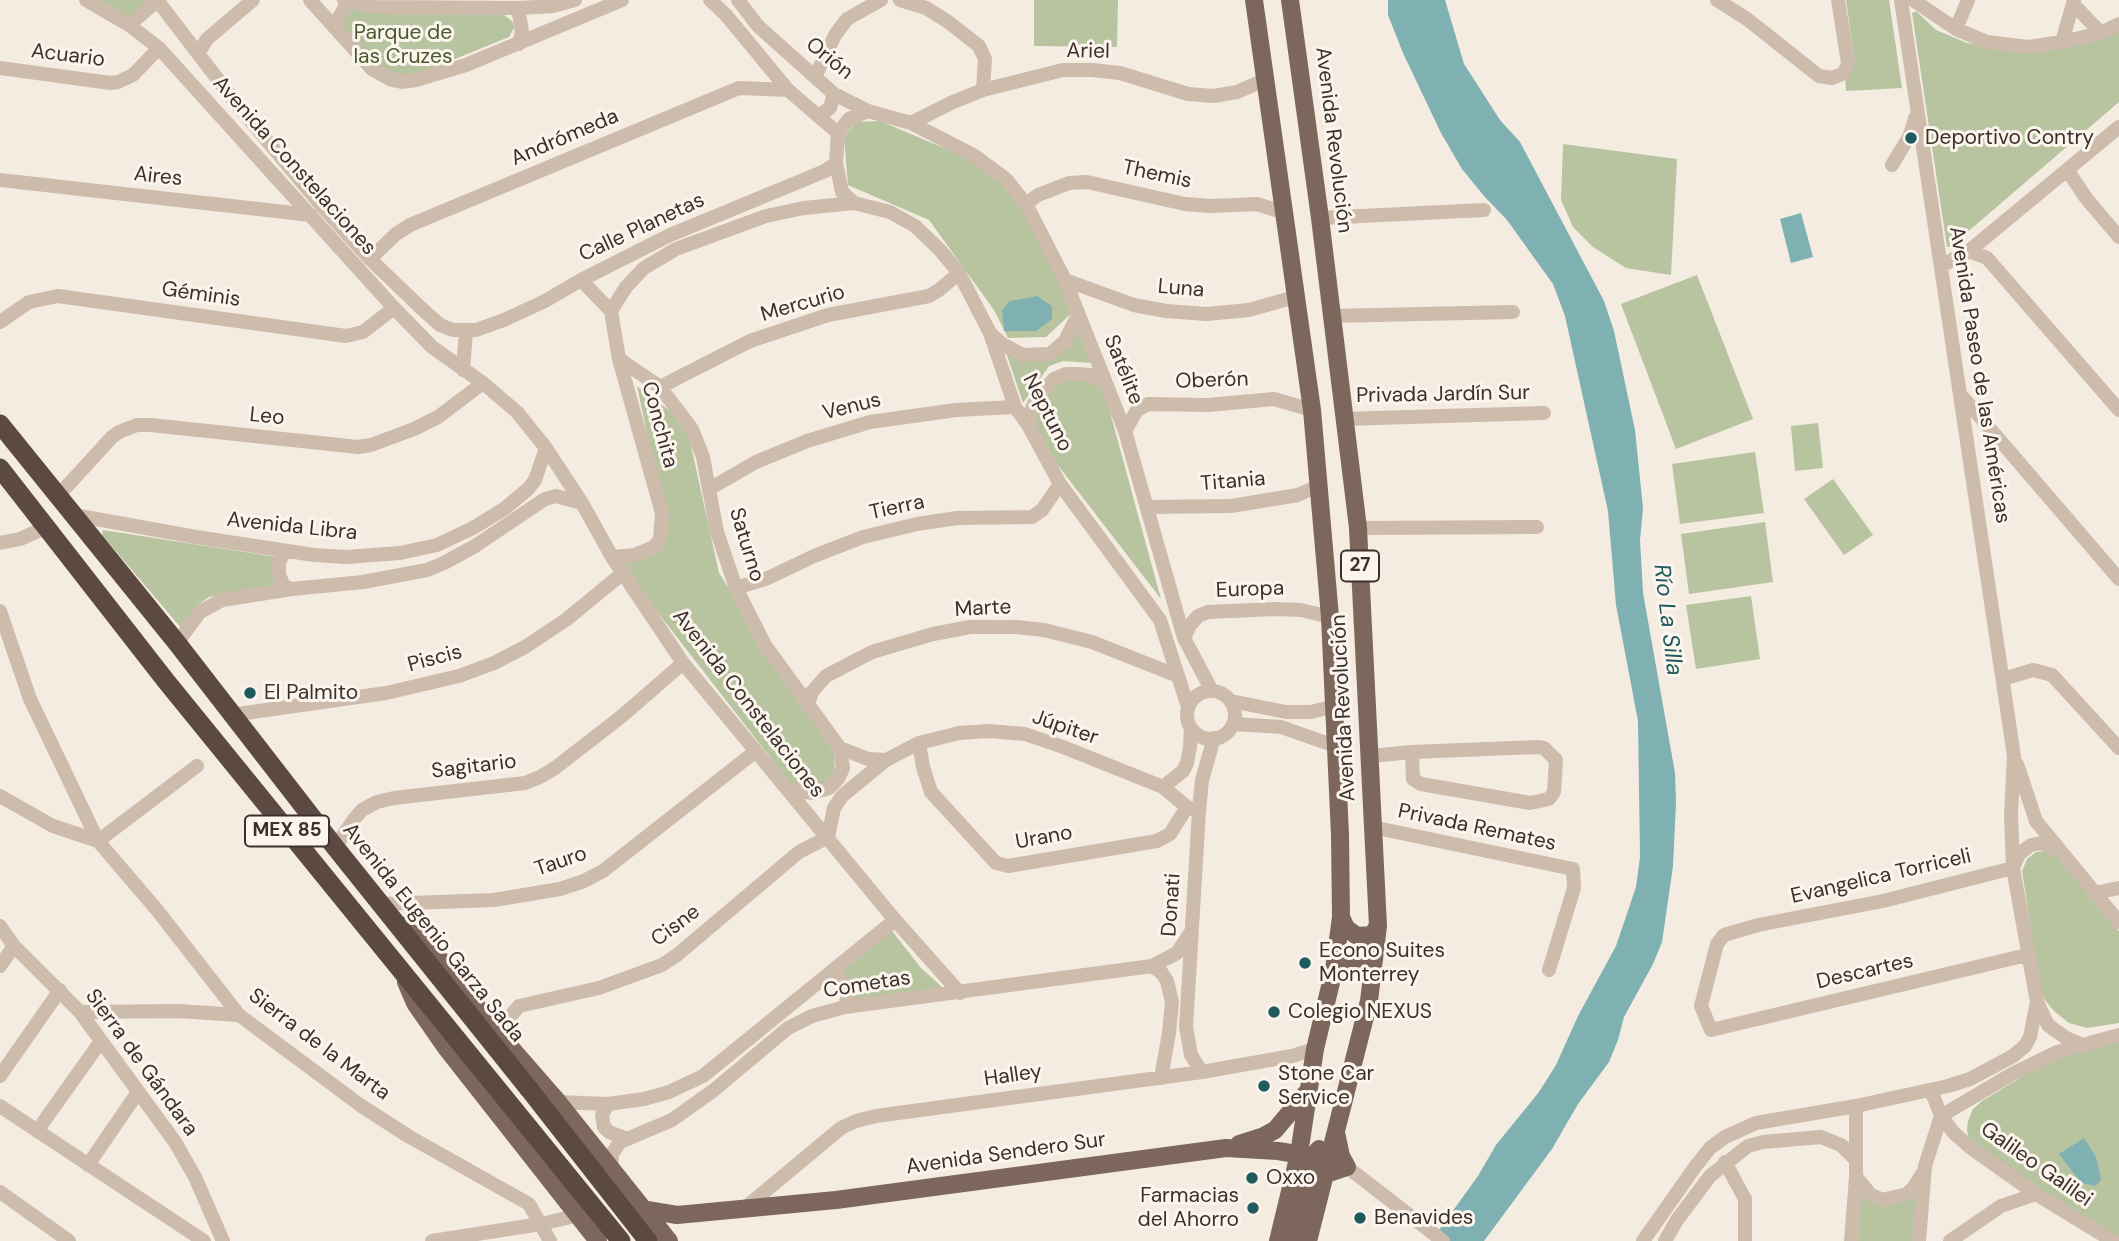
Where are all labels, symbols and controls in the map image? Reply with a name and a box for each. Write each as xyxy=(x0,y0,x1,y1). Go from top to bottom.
park label: Parque de las Cruzes xyxy=(353,20,453,70)
street label: Orión xyxy=(800,32,858,86)
street label: Acuario xyxy=(30,39,106,73)
street label: Ariel xyxy=(1066,39,1110,65)
street label: Avenida Revolución xyxy=(1309,46,1357,234)
street label: Avenida Constelaciones xyxy=(207,71,381,261)
street label: Andrómeda xyxy=(508,104,622,172)
place label: Deportivo Contry xyxy=(1925,125,2094,151)
marker: Deportivo Contry xyxy=(1903,130,1919,146)
street label: Themis xyxy=(1120,155,1194,195)
street label: Aires xyxy=(132,162,184,192)
street label: Calle Planetas xyxy=(575,188,709,268)
street label: Avenida Paseo de las Américas xyxy=(1943,225,2015,525)
street label: Luna xyxy=(1157,274,1205,304)
street label: Géminis xyxy=(160,277,242,313)
street label: Mercurio xyxy=(758,280,848,328)
street label: Satélite xyxy=(1098,332,1148,408)
street label: Oberón xyxy=(1175,367,1249,395)
street label: Neptuno xyxy=(1017,370,1077,456)
street label: Conchita xyxy=(635,379,683,471)
street label: Privada Jardín Sur xyxy=(1356,381,1530,409)
street label: Venus xyxy=(820,388,884,426)
street label: Leo xyxy=(248,403,286,431)
street label: Titania xyxy=(1200,467,1266,497)
street label: Tierra xyxy=(867,490,927,526)
street label: Saturno xyxy=(723,505,769,585)
street label: Avenida Libra xyxy=(226,508,358,546)
road number: 27 xyxy=(1341,551,1379,582)
water label: Río La Silla xyxy=(1646,563,1688,677)
street label: Europa xyxy=(1215,576,1285,604)
street label: Marte xyxy=(954,595,1012,623)
street label: Avenida Constelaciones xyxy=(667,605,829,803)
street label: Avenida Revolución xyxy=(1327,614,1361,802)
street label: Piscis xyxy=(405,640,465,678)
place label: El Palmito xyxy=(264,680,358,706)
marker: El Palmito xyxy=(242,685,258,701)
street label: Júpiter xyxy=(1029,705,1101,751)
street label: Sagitario xyxy=(430,749,518,785)
street label: Privada Remates xyxy=(1396,799,1558,857)
road number: MEX 85 xyxy=(245,816,329,846)
street label: Avenida Eugenio Garza Sada xyxy=(337,818,529,1048)
street label: Urano xyxy=(1014,821,1074,855)
street label: Tauro xyxy=(532,841,590,883)
street label: Evangelica Torriceli xyxy=(1788,844,1974,910)
street label: Donati xyxy=(1157,873,1187,937)
street label: Cisne xyxy=(647,900,705,952)
place label: Econo Suites Monterrey xyxy=(1319,938,1445,988)
street label: Descartes xyxy=(1814,949,1916,995)
marker: Econo Suites Monterrey xyxy=(1297,955,1313,971)
street label: Cometas xyxy=(822,966,912,1004)
street label: Sierra de la Marta xyxy=(243,984,395,1106)
street label: Sierra de Gándara xyxy=(79,985,203,1141)
place label: Colegio NEXUS xyxy=(1288,999,1432,1025)
marker: Colegio NEXUS xyxy=(1266,1004,1282,1020)
street label: Halley xyxy=(982,1059,1044,1093)
place label: Stone Car Service xyxy=(1278,1061,1374,1111)
marker: Stone Car Service xyxy=(1256,1078,1272,1094)
street label: Galileo Galilei xyxy=(1975,1117,2097,1213)
street label: Avenida Sendero Sur xyxy=(905,1128,1107,1180)
place label: Oxxo xyxy=(1266,1165,1315,1191)
marker: Oxxo xyxy=(1244,1170,1260,1186)
place label: Farmacias del Ahorro xyxy=(1138,1183,1239,1233)
marker: Farmacias del Ahorro xyxy=(1245,1200,1261,1216)
place label: Benavides xyxy=(1374,1205,1473,1231)
marker: Benavides xyxy=(1352,1210,1368,1226)

